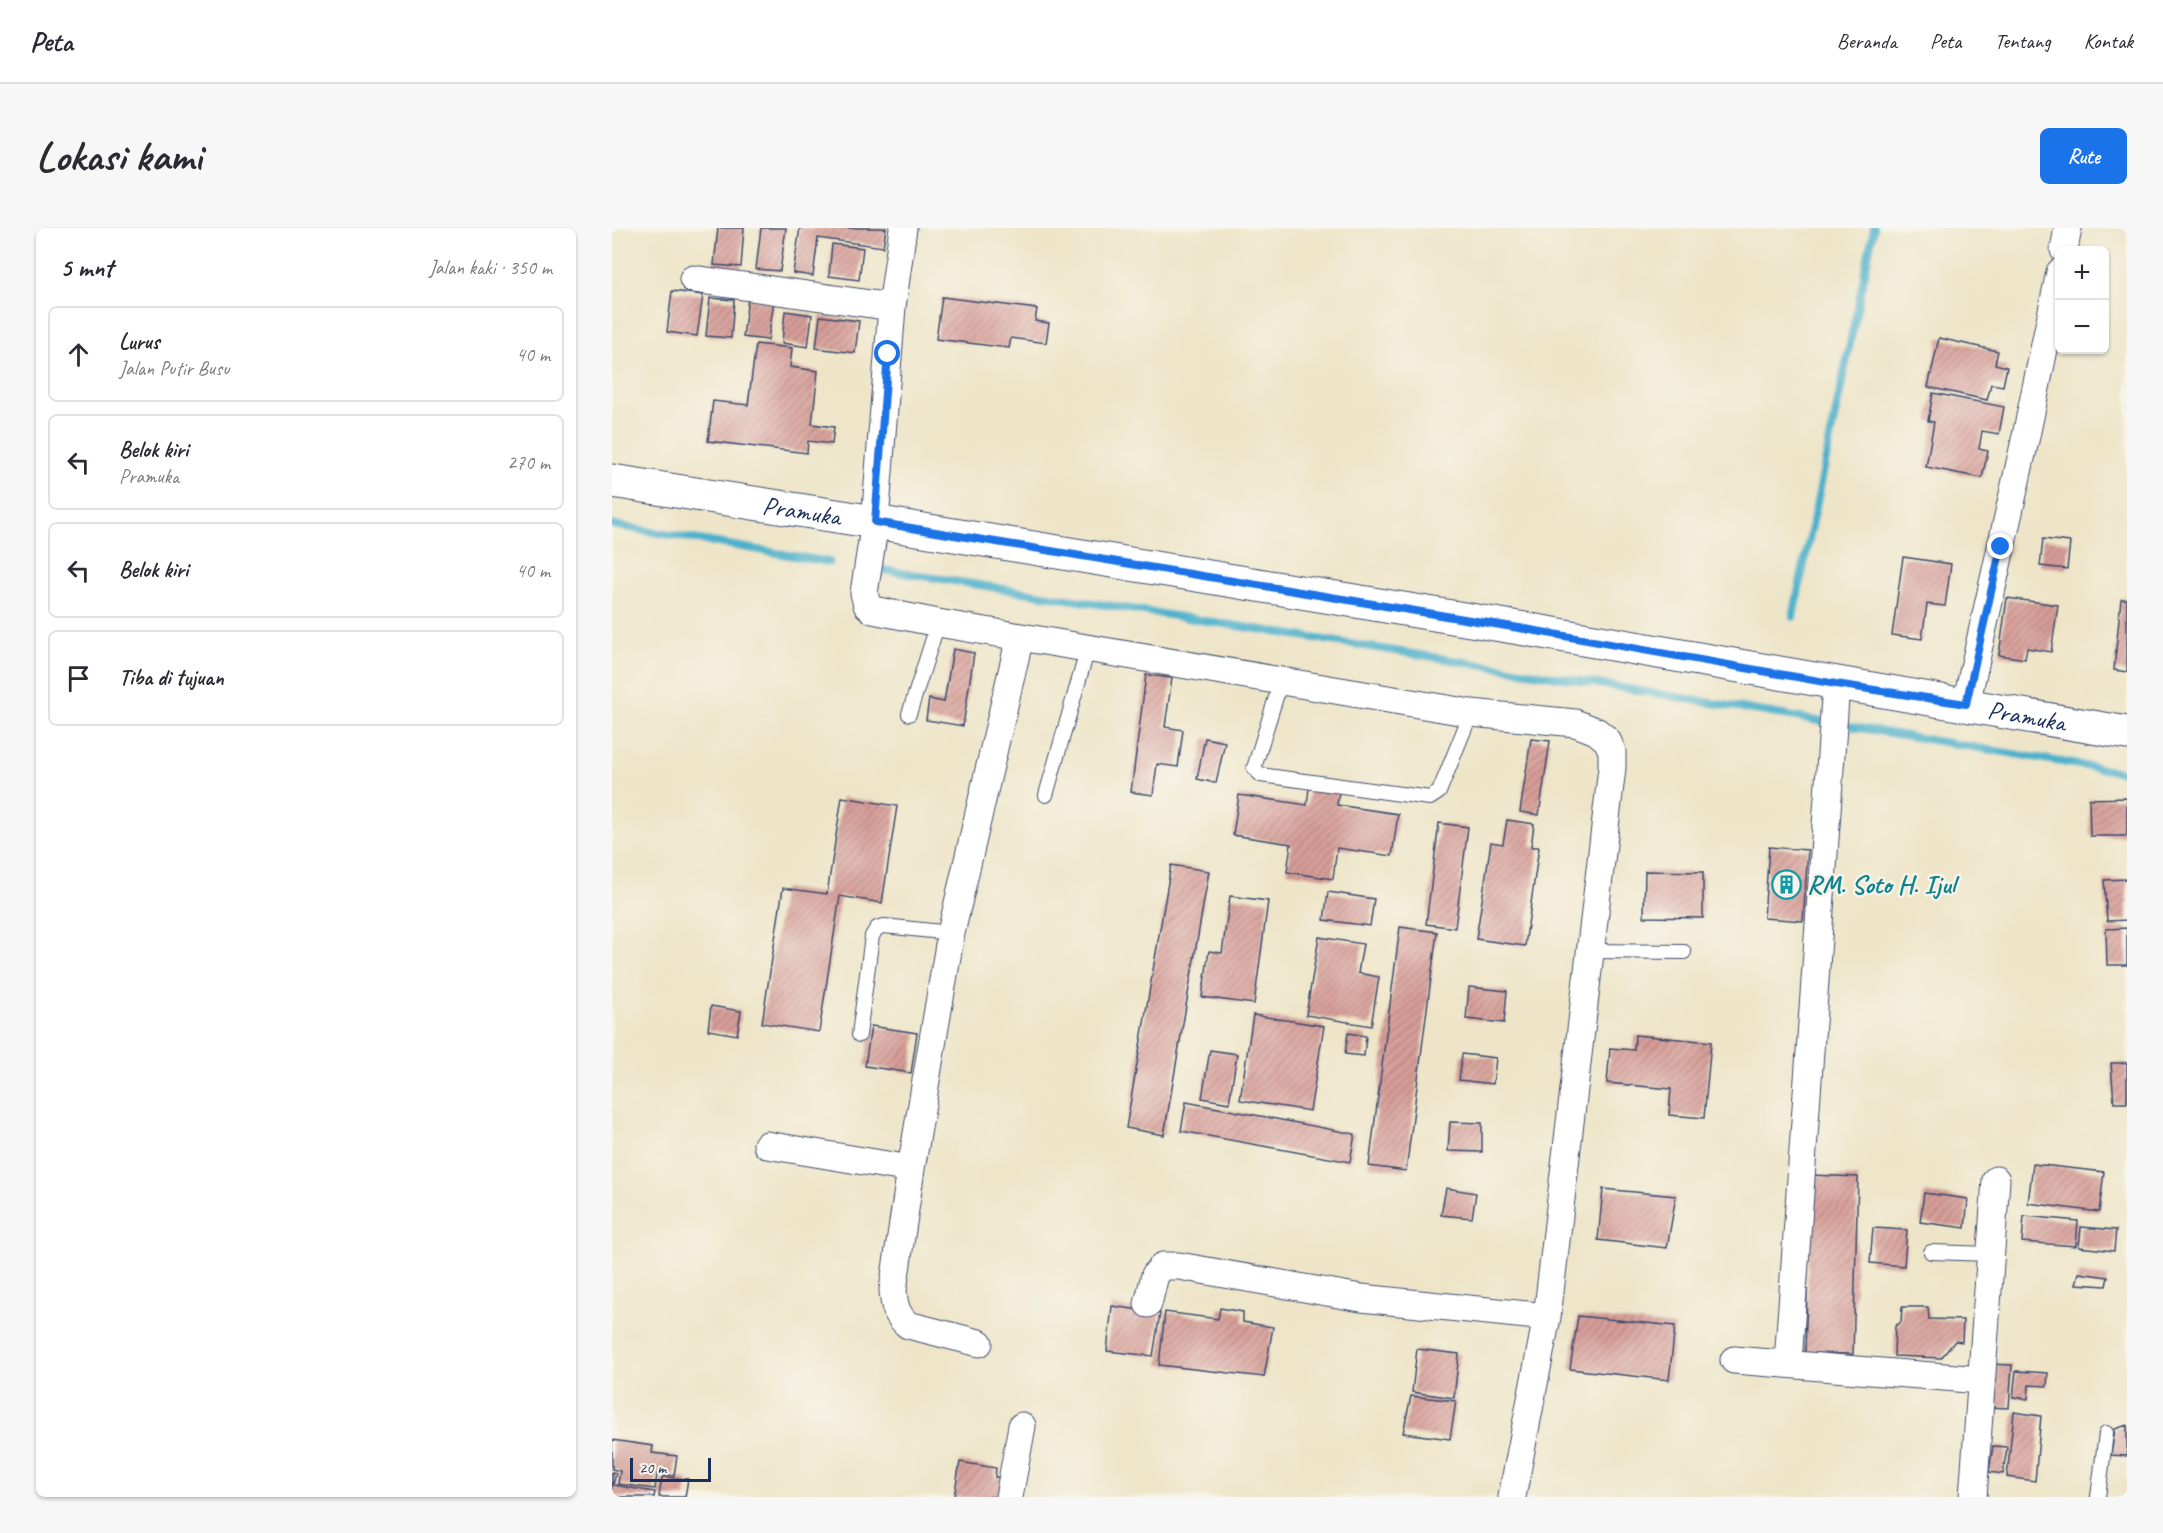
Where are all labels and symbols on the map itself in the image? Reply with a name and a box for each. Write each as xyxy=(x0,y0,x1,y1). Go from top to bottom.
route start xyxy=(874,340,900,366)
street label: Pramuka xyxy=(760,489,845,534)
route end xyxy=(1987,533,2013,559)
street label: Pramuka xyxy=(1985,693,2070,739)
building icon: RM. Soto H. Ijul xyxy=(1770,868,1802,900)
place label: RM. Soto H. Ijul xyxy=(1807,868,1960,901)
scale bar xyxy=(630,1455,711,1482)

